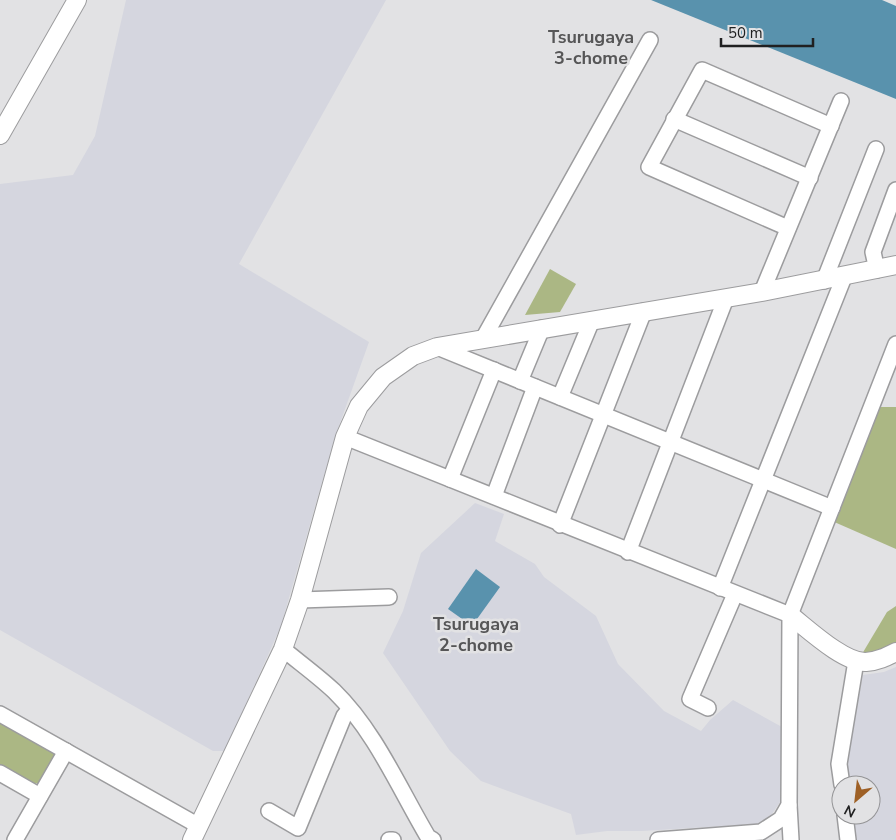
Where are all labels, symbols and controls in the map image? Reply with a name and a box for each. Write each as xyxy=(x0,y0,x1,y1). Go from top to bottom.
scale bar xyxy=(721,15,814,47)
text: 50 m xyxy=(728,23,763,43)
district label: Tsurugaya 3-chome xyxy=(548,25,634,70)
district label: Tsurugaya 2-chome xyxy=(433,612,519,657)
north arrow xyxy=(831,775,881,825)
text: N xyxy=(841,800,859,822)

